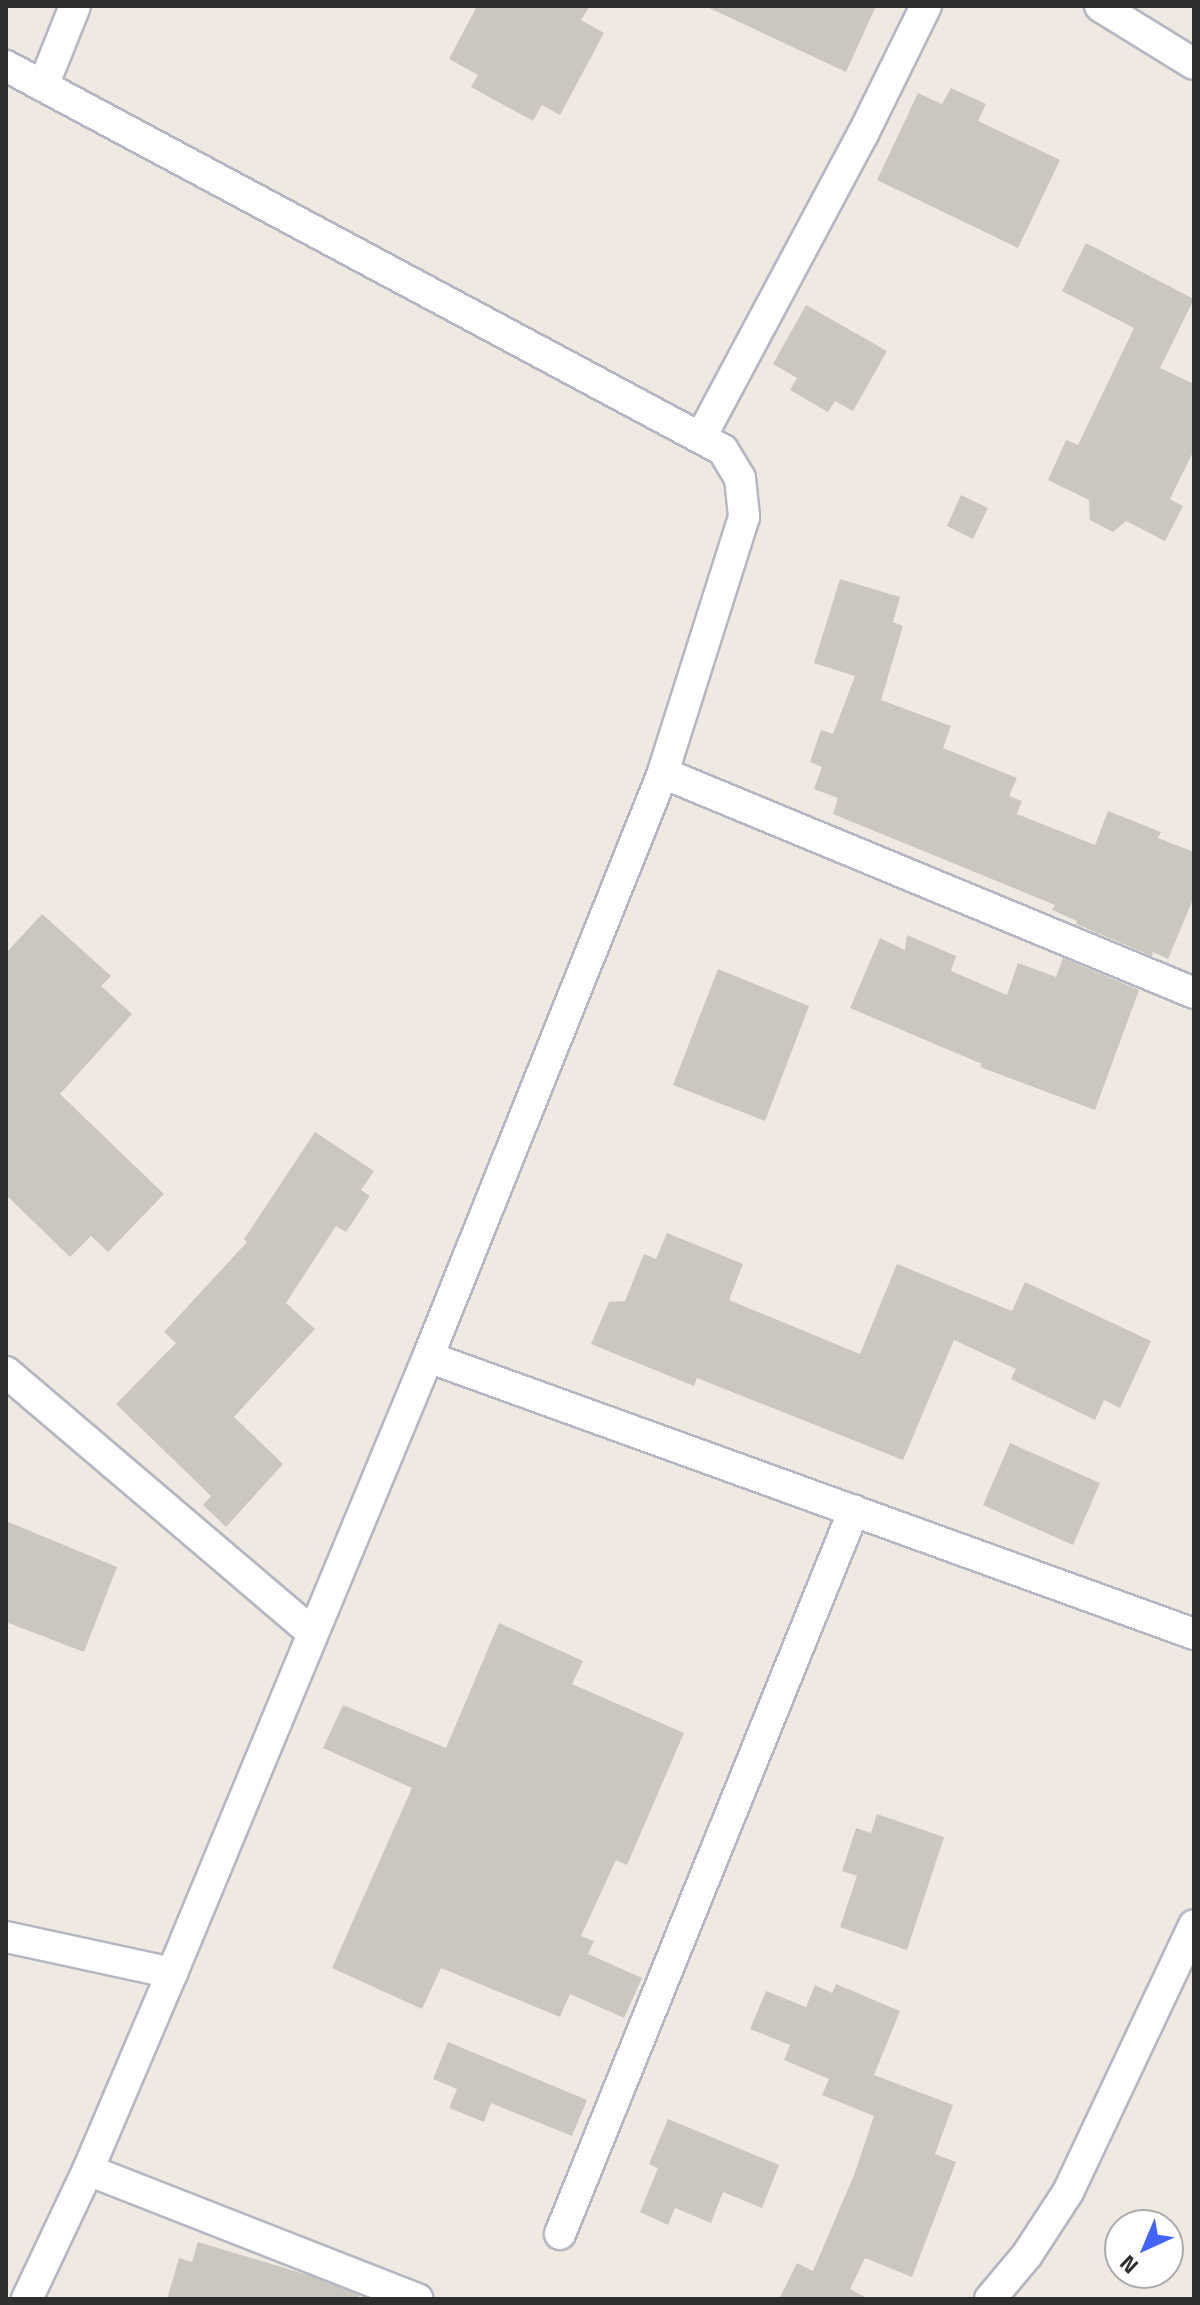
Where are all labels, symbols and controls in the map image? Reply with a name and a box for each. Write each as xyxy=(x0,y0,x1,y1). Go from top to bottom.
north arrow xyxy=(1104,2209,1184,2289)
text: N xyxy=(1111,2247,1146,2282)

